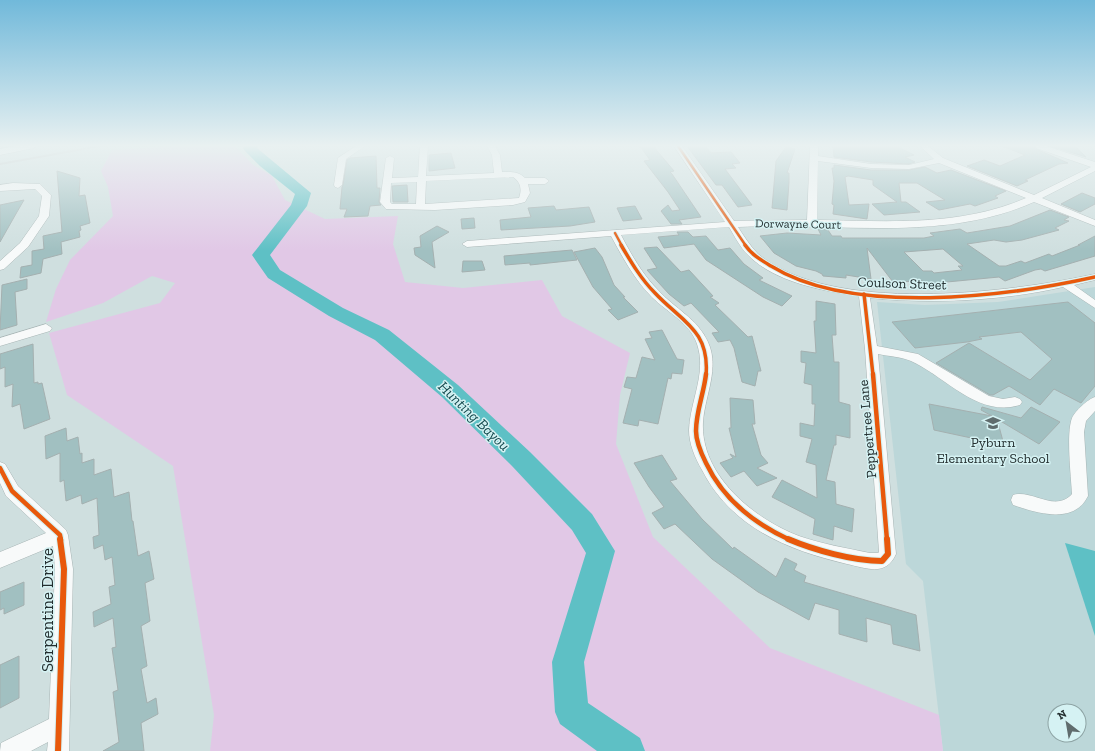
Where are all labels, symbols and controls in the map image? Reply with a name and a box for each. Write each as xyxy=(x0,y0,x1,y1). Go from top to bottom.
street label: Dorwayne Court xyxy=(755,216,842,232)
street label: Coulson Street xyxy=(857,273,948,294)
water label: Hunting Bayou xyxy=(434,377,514,455)
street label: Peppertree Lane xyxy=(855,379,880,479)
school or university icon: Pyburn Elementary School xyxy=(984,414,1002,432)
place label: Pyburn Elementary School xyxy=(937,434,1050,467)
street label: Serpentine Drive xyxy=(37,548,57,672)
north arrow xyxy=(1047,703,1087,743)
text: N xyxy=(1055,707,1070,723)

